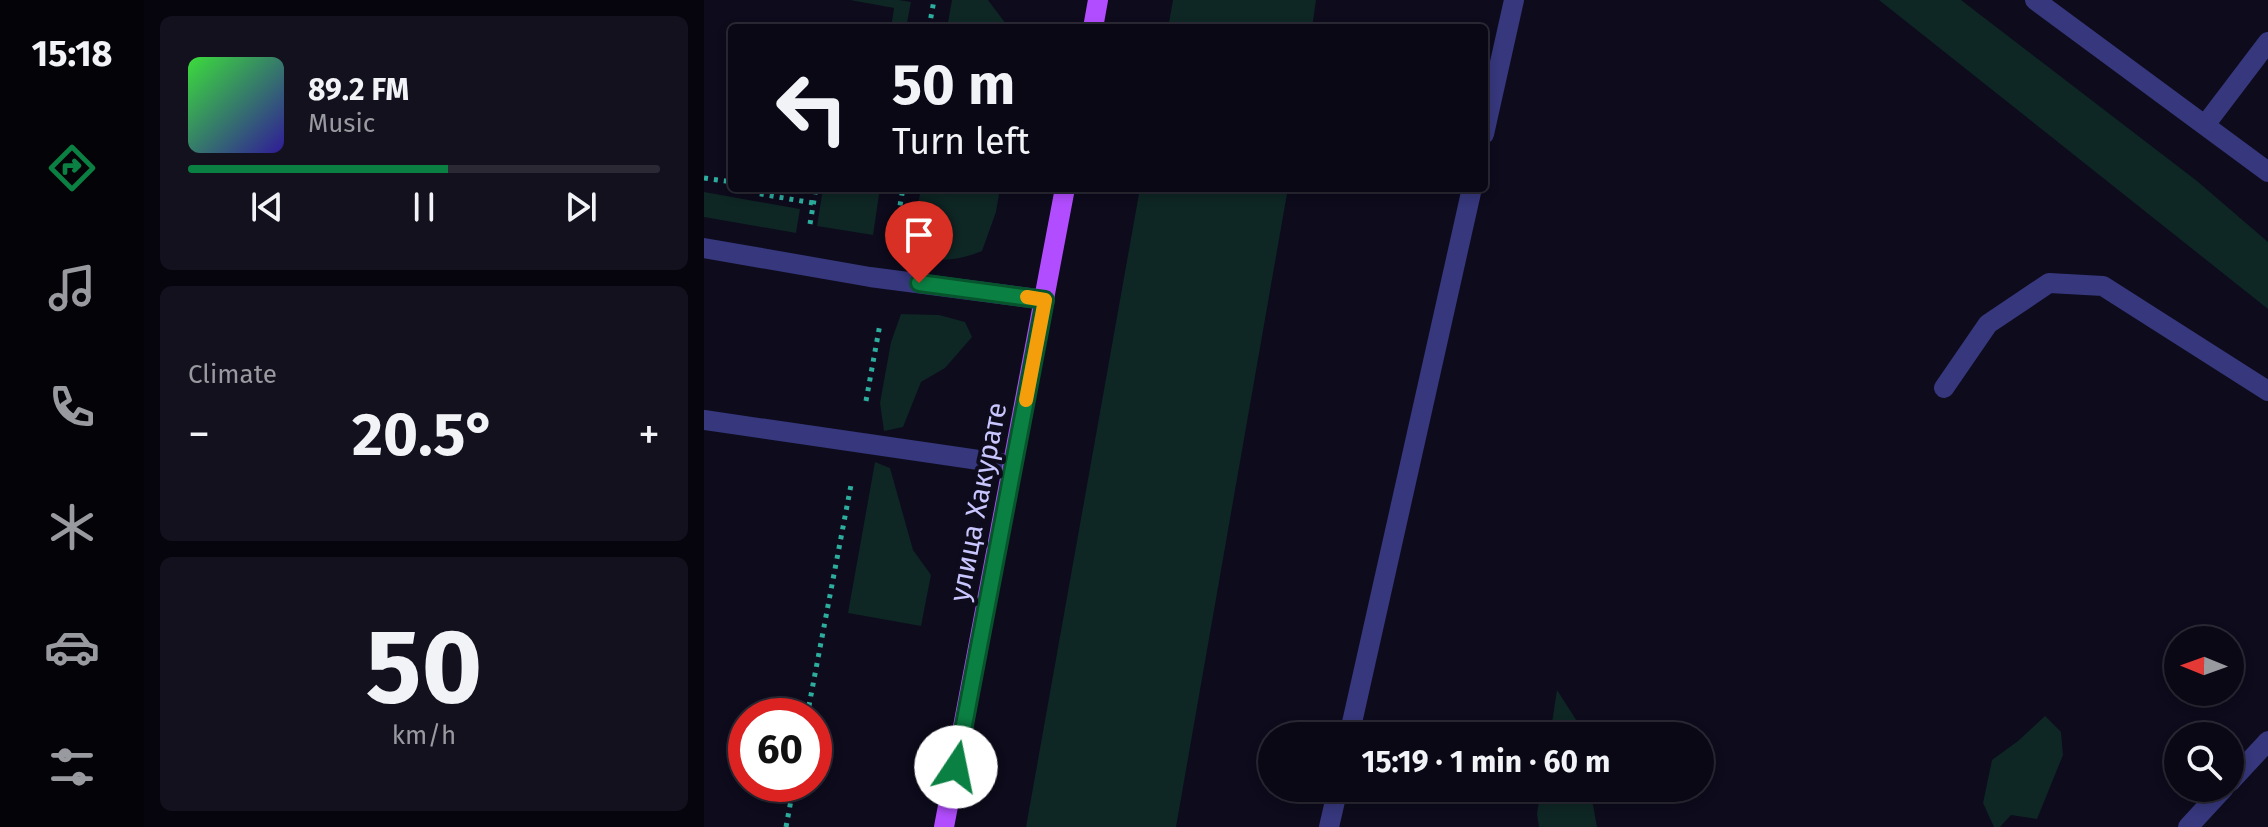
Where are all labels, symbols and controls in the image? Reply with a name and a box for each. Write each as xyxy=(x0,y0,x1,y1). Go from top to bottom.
text: 15:18 xyxy=(31,32,113,76)
text: 50 m xyxy=(892,52,1015,119)
icon: left xyxy=(760,56,864,160)
text: 89.2 FM xyxy=(308,72,409,108)
text: Music xyxy=(308,108,375,139)
text: Turn left xyxy=(892,120,1030,164)
icon: directions xyxy=(44,140,100,196)
icon: previous xyxy=(245,185,289,229)
icon: pause xyxy=(402,185,446,229)
icon: next xyxy=(559,185,603,229)
pin xyxy=(885,201,953,283)
icon: arrive xyxy=(897,213,941,257)
icon: music xyxy=(44,260,100,316)
text: Climate xyxy=(188,359,277,390)
icon: phone xyxy=(44,379,100,435)
text: 20.5° xyxy=(352,399,496,471)
street label: улица Хакурате xyxy=(943,400,1013,604)
text: − xyxy=(188,408,210,461)
text: + xyxy=(638,408,660,461)
icon: climate xyxy=(44,499,100,555)
text: 50 xyxy=(366,605,482,730)
icon: car xyxy=(44,619,100,675)
north arrow xyxy=(2164,626,2244,706)
map controls xyxy=(2164,626,2244,802)
speed limit sign: 60 xyxy=(728,698,832,802)
text: km/h xyxy=(392,720,456,751)
button: search xyxy=(2164,722,2244,802)
position arrow xyxy=(914,725,998,809)
icon: filters xyxy=(44,739,100,795)
text: 15:19 · 1 min · 60 m xyxy=(1362,744,1610,780)

